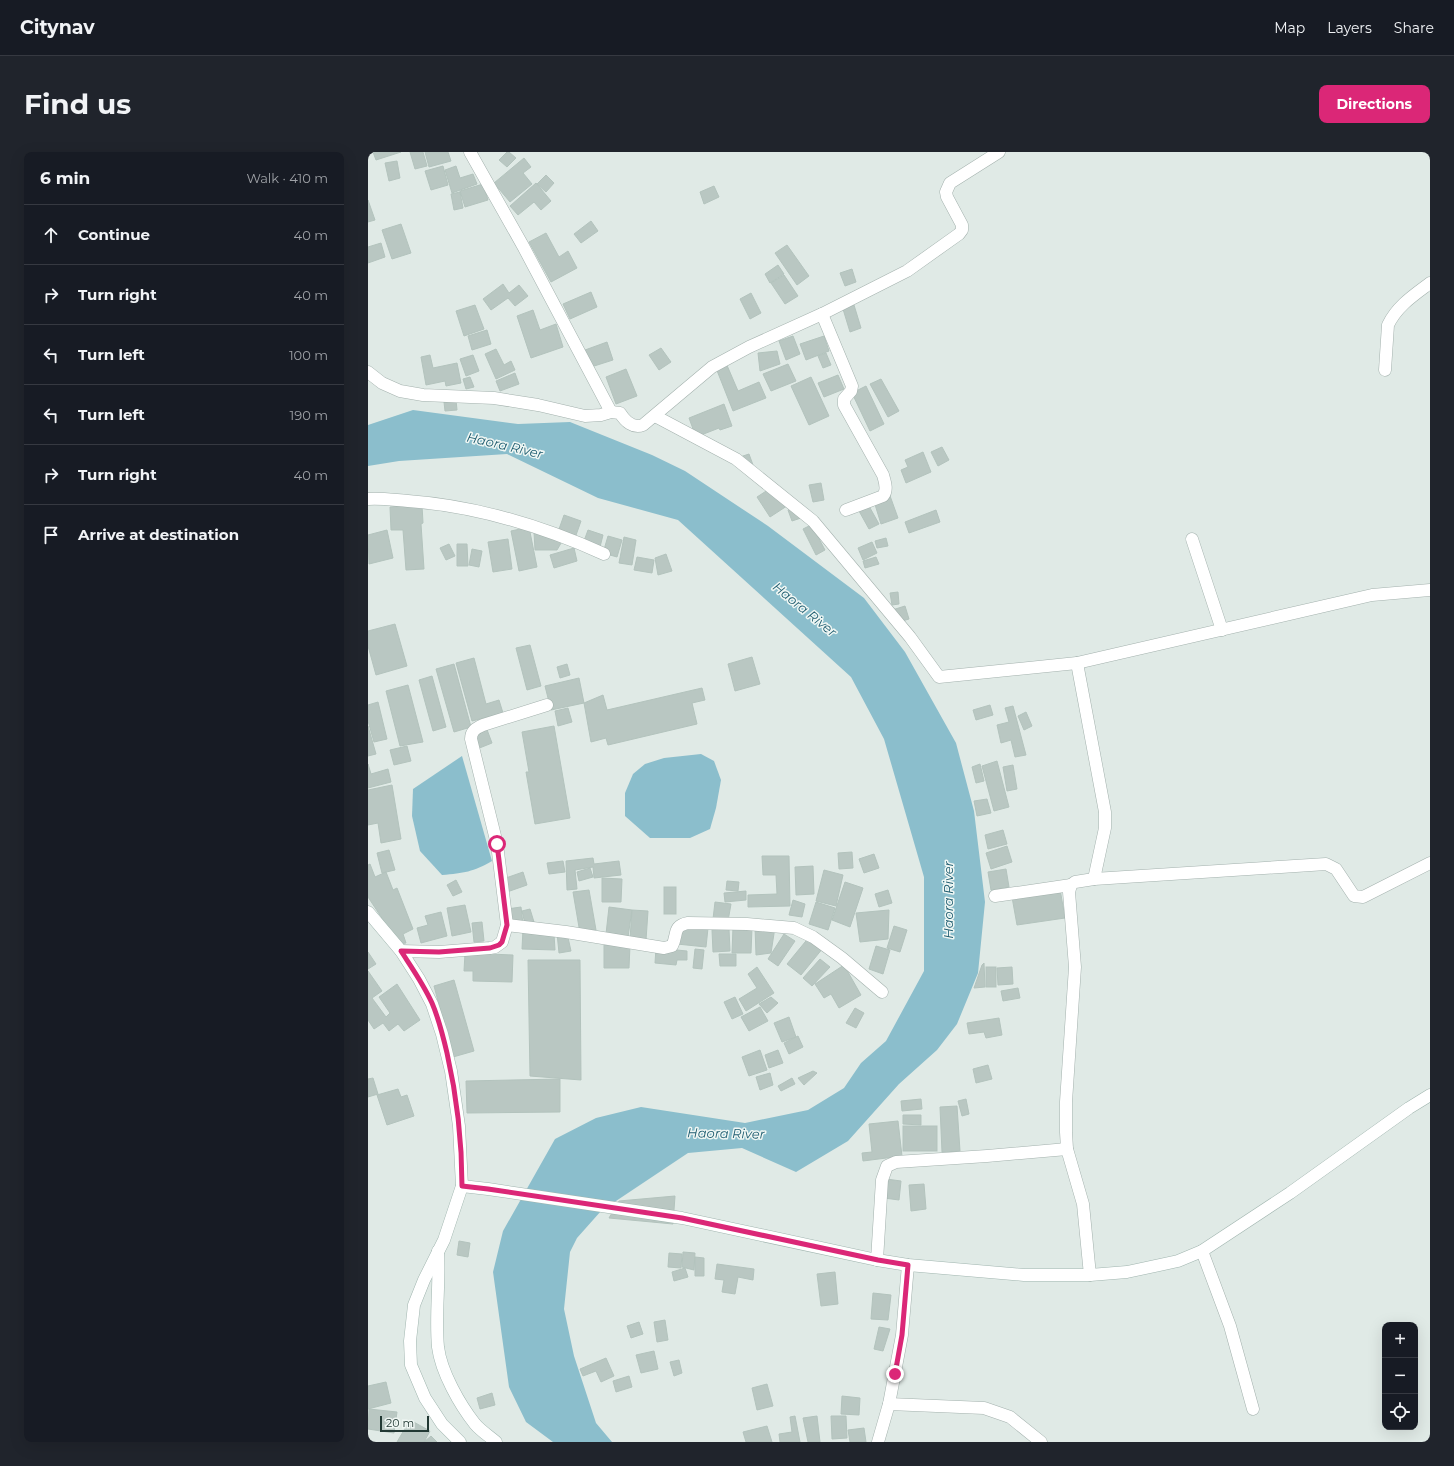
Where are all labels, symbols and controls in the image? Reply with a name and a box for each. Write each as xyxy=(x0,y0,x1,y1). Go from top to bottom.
text: Citynav xyxy=(20,16,95,39)
text: Map xyxy=(1274,19,1305,37)
text: Layers xyxy=(1327,19,1372,37)
text: Share xyxy=(1394,19,1434,37)
button: Directions xyxy=(1319,85,1430,123)
text: Find us xyxy=(24,87,131,121)
text: 6 min xyxy=(40,168,90,188)
text: Walk · 410 m xyxy=(246,170,328,186)
icon: ahead xyxy=(40,224,62,246)
text: Continue xyxy=(78,225,150,244)
text: 40 m xyxy=(294,227,328,243)
icon: right xyxy=(40,284,62,306)
text: Turn right xyxy=(78,285,157,304)
text: 40 m xyxy=(294,287,328,303)
icon: left xyxy=(40,344,62,366)
text: Turn left xyxy=(78,345,145,364)
text: 100 m xyxy=(289,347,328,363)
icon: left xyxy=(40,404,62,426)
text: Turn left xyxy=(78,405,145,424)
text: 190 m xyxy=(290,407,328,423)
water label: Haora River xyxy=(465,428,545,462)
icon: right xyxy=(40,464,62,486)
text: Turn right xyxy=(78,465,157,484)
text: 40 m xyxy=(294,467,328,483)
icon: arrive xyxy=(40,524,62,546)
text: Arrive at destination xyxy=(78,525,239,544)
water label: Haora River xyxy=(770,578,841,640)
route start xyxy=(488,835,506,853)
water label: Haora River xyxy=(940,860,956,939)
water label: Haora River xyxy=(687,1124,766,1142)
map controls xyxy=(1382,1322,1418,1430)
button: + xyxy=(1382,1322,1418,1358)
button: − xyxy=(1382,1358,1418,1394)
route end xyxy=(886,1365,904,1383)
button: locate xyxy=(1382,1394,1418,1430)
scale bar xyxy=(380,1414,429,1433)
text: 20 m xyxy=(386,1416,414,1430)

